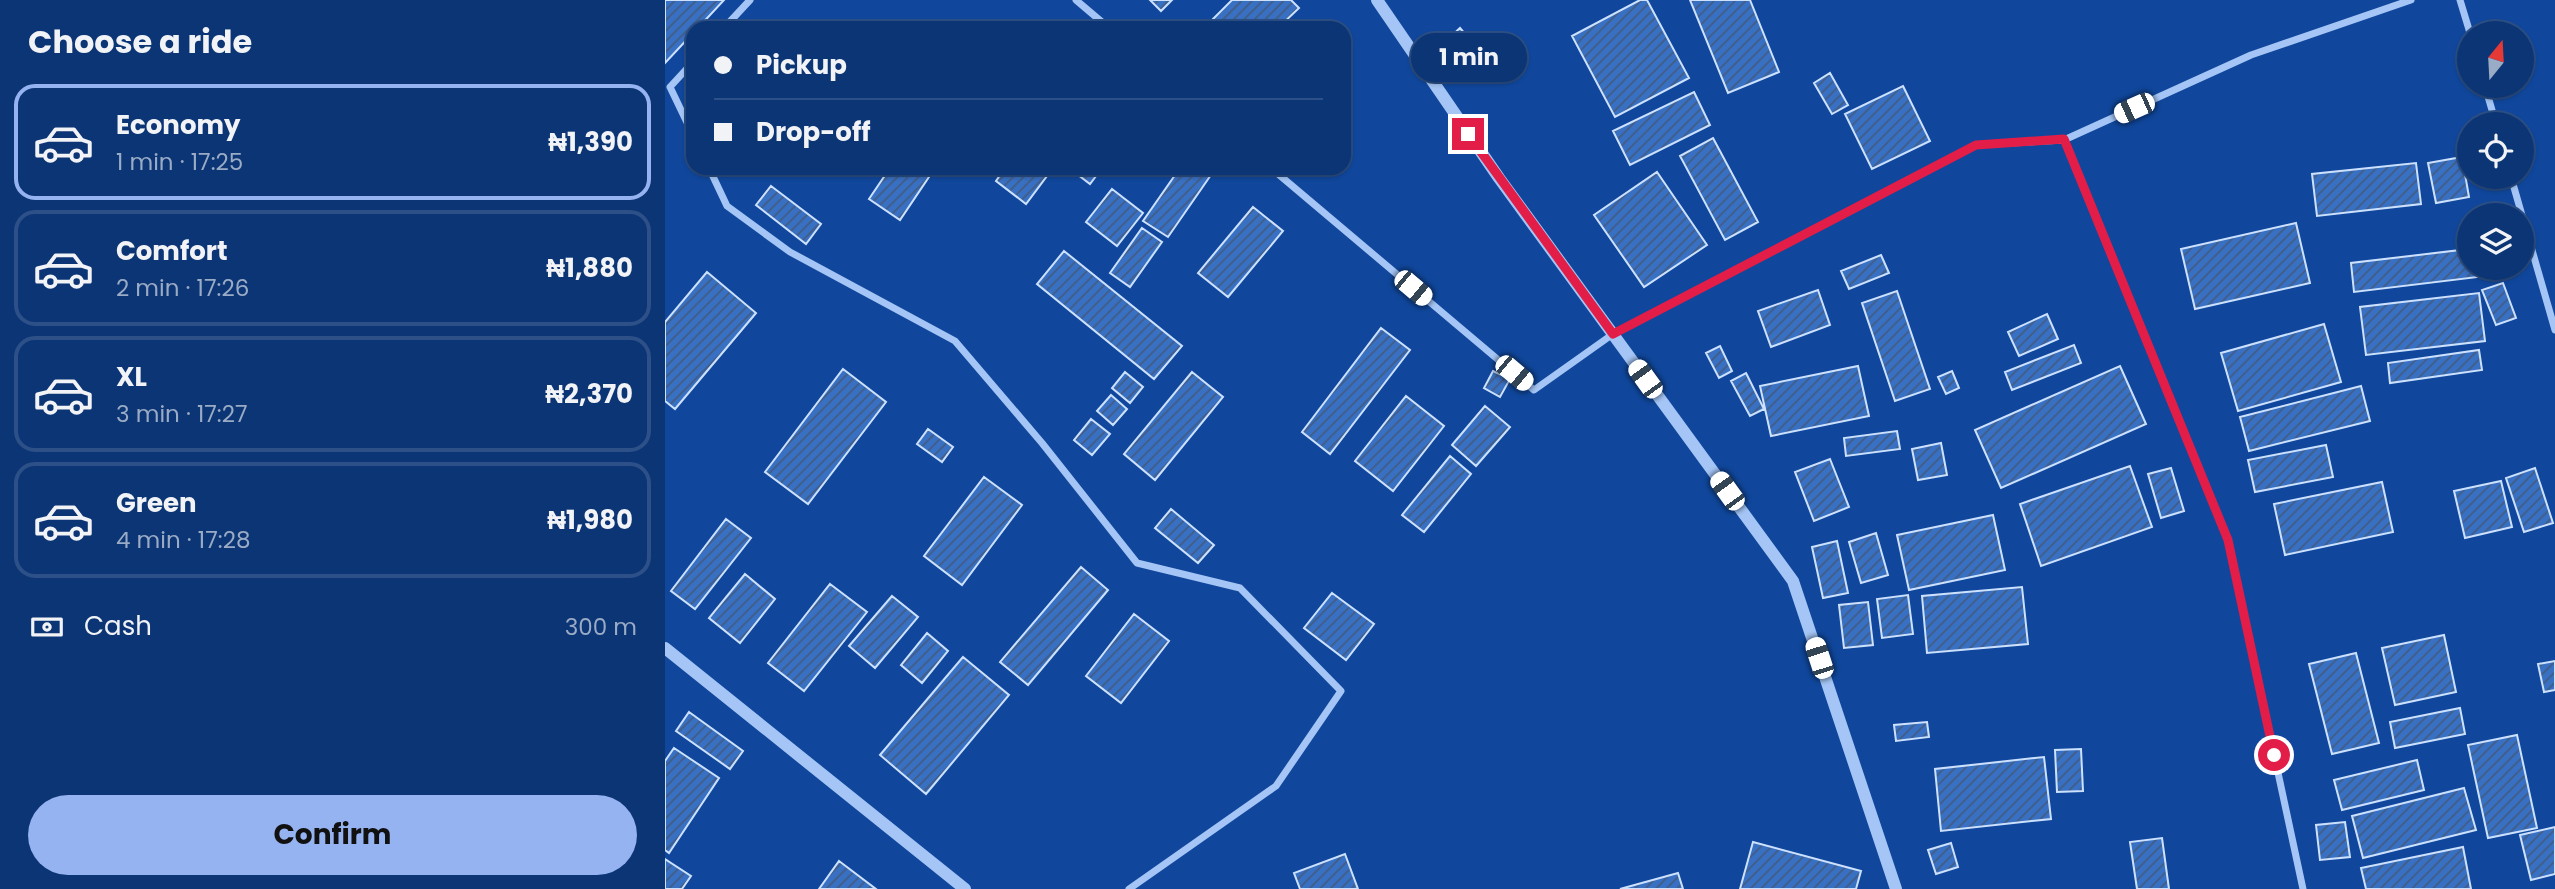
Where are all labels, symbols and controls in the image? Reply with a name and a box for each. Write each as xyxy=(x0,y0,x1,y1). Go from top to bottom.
text: Choose a ride xyxy=(28,19,252,64)
north arrow xyxy=(2457,21,2534,98)
map controls xyxy=(2457,21,2534,280)
callout: 1 min xyxy=(1410,32,1526,82)
text: 1 min xyxy=(1439,41,1499,73)
text: Pickup xyxy=(756,47,847,83)
car xyxy=(2111,90,2158,126)
text: Economy xyxy=(116,107,240,143)
icon: car xyxy=(32,111,95,174)
button: locate xyxy=(2457,112,2534,189)
text: Drop-off xyxy=(756,114,871,150)
route end xyxy=(1452,118,1484,150)
text: ₦1,390 xyxy=(548,124,633,160)
text: 1 min · 17:25 xyxy=(116,146,243,178)
button: layers xyxy=(2457,203,2534,280)
text: Comfort xyxy=(116,233,228,269)
icon: car xyxy=(32,237,95,300)
text: ₦1,880 xyxy=(546,250,633,286)
car xyxy=(1391,266,1436,310)
text: 2 min · 17:26 xyxy=(116,272,249,304)
car xyxy=(1492,351,1537,395)
car xyxy=(1625,356,1666,402)
text: XL xyxy=(116,359,147,395)
icon: car xyxy=(32,363,95,426)
text: ₦2,370 xyxy=(545,376,633,412)
text: 3 min · 17:27 xyxy=(116,398,248,430)
car xyxy=(1707,468,1748,514)
text: Green xyxy=(116,485,197,521)
icon: car xyxy=(32,489,95,552)
text: ₦1,980 xyxy=(547,502,633,538)
text: 4 min · 17:28 xyxy=(116,524,250,556)
icon: cash xyxy=(28,608,66,646)
text: Cash xyxy=(84,608,152,644)
text: 300 m xyxy=(565,611,637,643)
car xyxy=(1803,635,1836,681)
route start xyxy=(2258,739,2290,771)
button: Confirm xyxy=(28,795,637,875)

